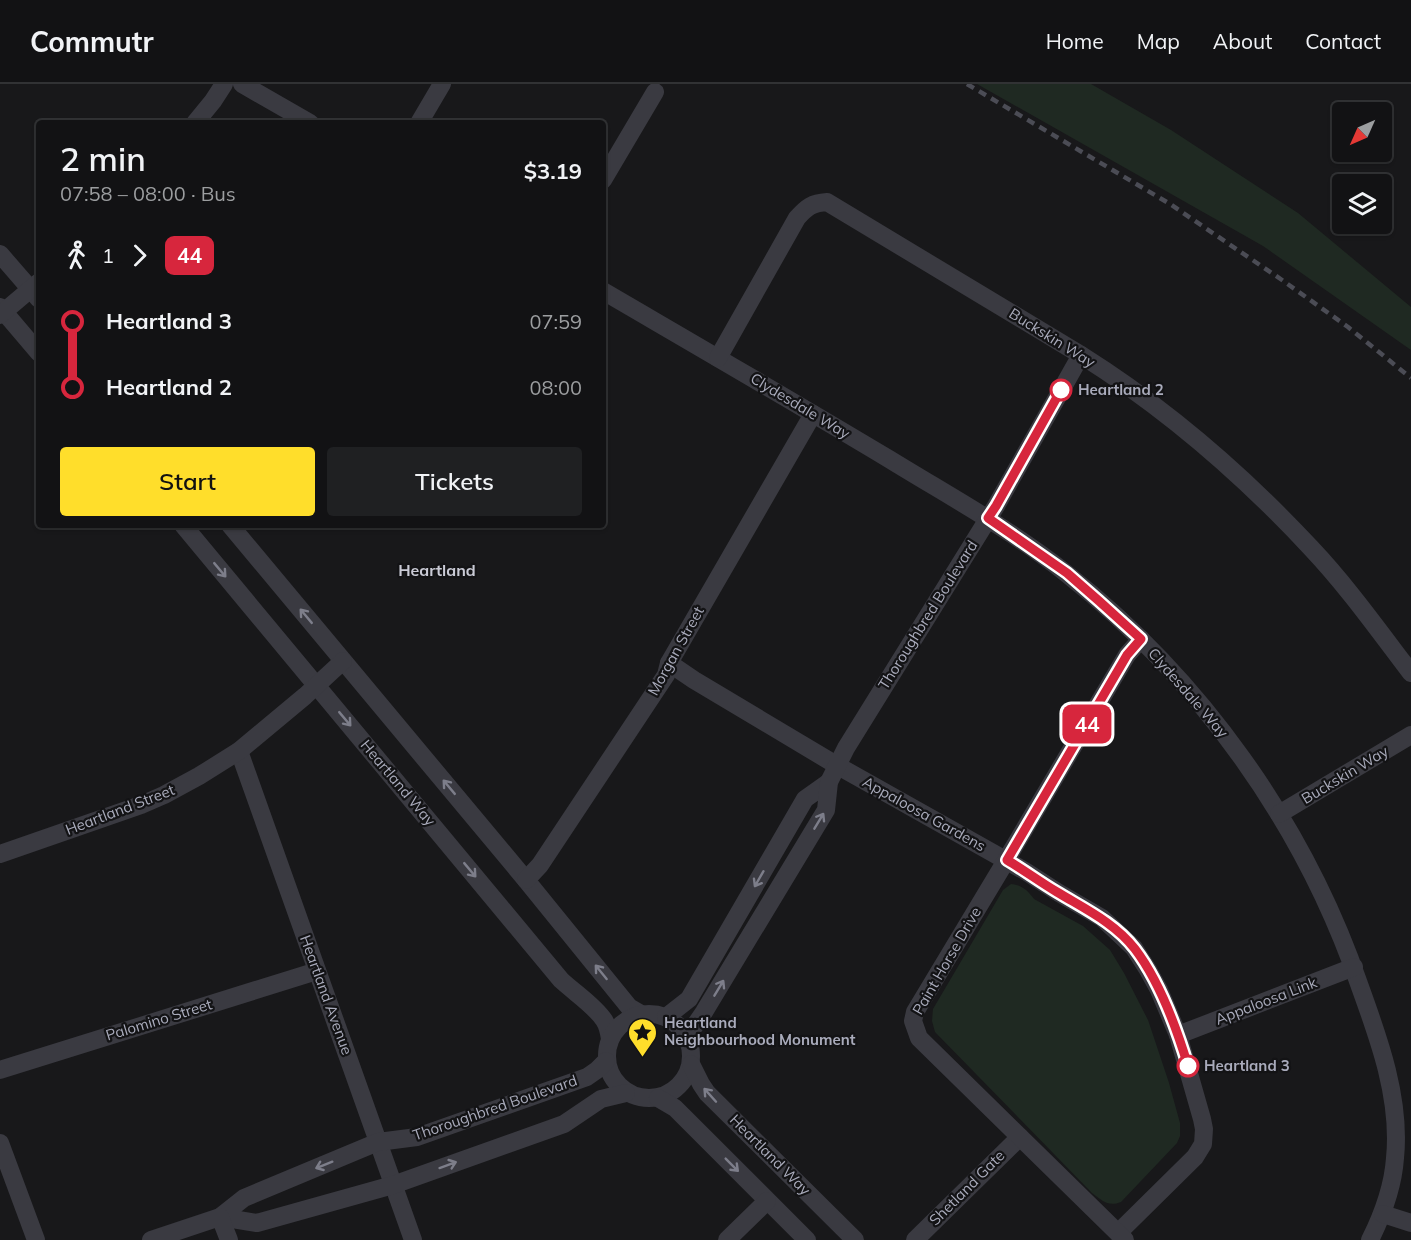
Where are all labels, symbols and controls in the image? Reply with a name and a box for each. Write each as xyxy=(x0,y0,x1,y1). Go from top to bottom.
text: Commutr xyxy=(30,24,153,59)
text: Home xyxy=(1046,28,1104,54)
text: Map xyxy=(1137,28,1180,54)
text: About xyxy=(1213,28,1272,54)
text: Contact xyxy=(1305,28,1381,54)
north arrow xyxy=(1332,102,1392,162)
map controls xyxy=(1332,102,1392,234)
text: 2 min xyxy=(60,138,146,179)
text: $3.19 xyxy=(524,157,582,185)
button: layers xyxy=(1332,174,1392,234)
text: 07:58 – 08:00 · Bus xyxy=(60,181,236,206)
icon: walk xyxy=(60,239,93,272)
icon: forward xyxy=(123,239,156,272)
text: 44 xyxy=(177,242,202,268)
text: 1 xyxy=(102,243,114,268)
street label: Buckskin Way xyxy=(1006,304,1099,372)
text: Heartland 3 xyxy=(106,307,232,335)
text: 07:59 xyxy=(529,309,582,334)
street label: Clydesdale Way xyxy=(747,368,853,443)
text: Heartland 2 xyxy=(106,373,232,401)
text: 08:00 xyxy=(529,375,582,400)
marker: Heartland 2 xyxy=(1050,379,1072,401)
place label: Heartland 2 xyxy=(1078,380,1164,399)
button: Start xyxy=(60,447,315,516)
button: Tickets xyxy=(327,447,582,516)
street label: Thoroughbred Boulevard xyxy=(874,537,981,693)
district label: Heartland xyxy=(398,560,476,580)
one-way arrow xyxy=(214,562,227,578)
street label: Morgan Street xyxy=(643,603,708,699)
one-way arrow xyxy=(299,609,313,624)
street label: Clydesdale Way xyxy=(1144,644,1233,741)
line badge: 44 xyxy=(1060,704,1114,744)
one-way arrow xyxy=(339,711,352,727)
text: 44 xyxy=(1074,711,1100,737)
street label: Heartland Way xyxy=(357,736,440,830)
street label: Buckskin Way xyxy=(1298,741,1392,808)
street label: Appaloosa Gardens xyxy=(859,772,989,855)
one-way arrow xyxy=(442,779,455,795)
street label: Heartland Street xyxy=(63,780,177,839)
one-way arrow xyxy=(814,813,826,830)
one-way arrow xyxy=(463,861,476,877)
one-way arrow xyxy=(753,870,765,887)
street label: Paint Horse Drive xyxy=(908,904,985,1018)
street label: Heartland Avenue xyxy=(296,932,357,1057)
one-way arrow xyxy=(595,964,608,980)
street label: Appaloosa Link xyxy=(1212,972,1320,1029)
one-way arrow xyxy=(713,980,725,997)
street label: Palomino Street xyxy=(103,994,214,1045)
place label: Heartland Neighbourhood Monument xyxy=(664,1013,856,1049)
place icon: Heartland Neighbourhood Monument xyxy=(627,1016,659,1058)
marker: Heartland 3 xyxy=(1177,1055,1199,1077)
place label: Heartland 3 xyxy=(1204,1056,1290,1075)
street label: Thoroughbred Boulevard xyxy=(410,1070,579,1145)
one-way arrow xyxy=(703,1087,717,1102)
street label: Heartland Way xyxy=(726,1110,815,1199)
street label: Shetland Gate xyxy=(925,1146,1008,1229)
one-way arrow xyxy=(725,1158,739,1173)
one-way arrow xyxy=(438,1159,457,1170)
one-way arrow xyxy=(316,1160,334,1171)

